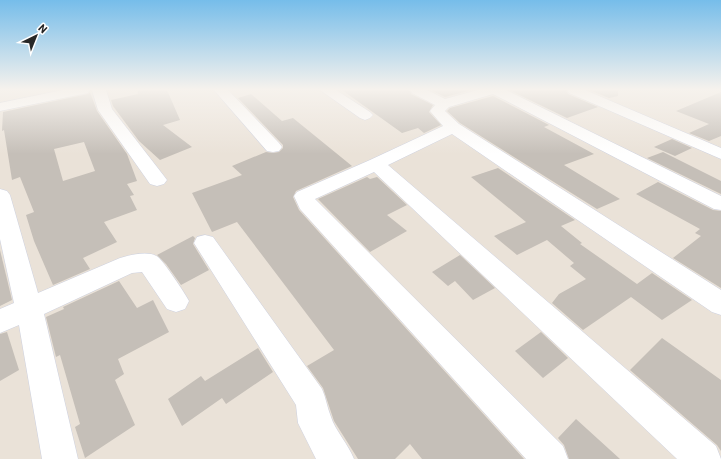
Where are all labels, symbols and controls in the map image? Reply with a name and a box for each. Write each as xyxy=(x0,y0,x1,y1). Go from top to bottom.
north arrow xyxy=(16,16,56,56)
text: N xyxy=(36,21,50,36)

